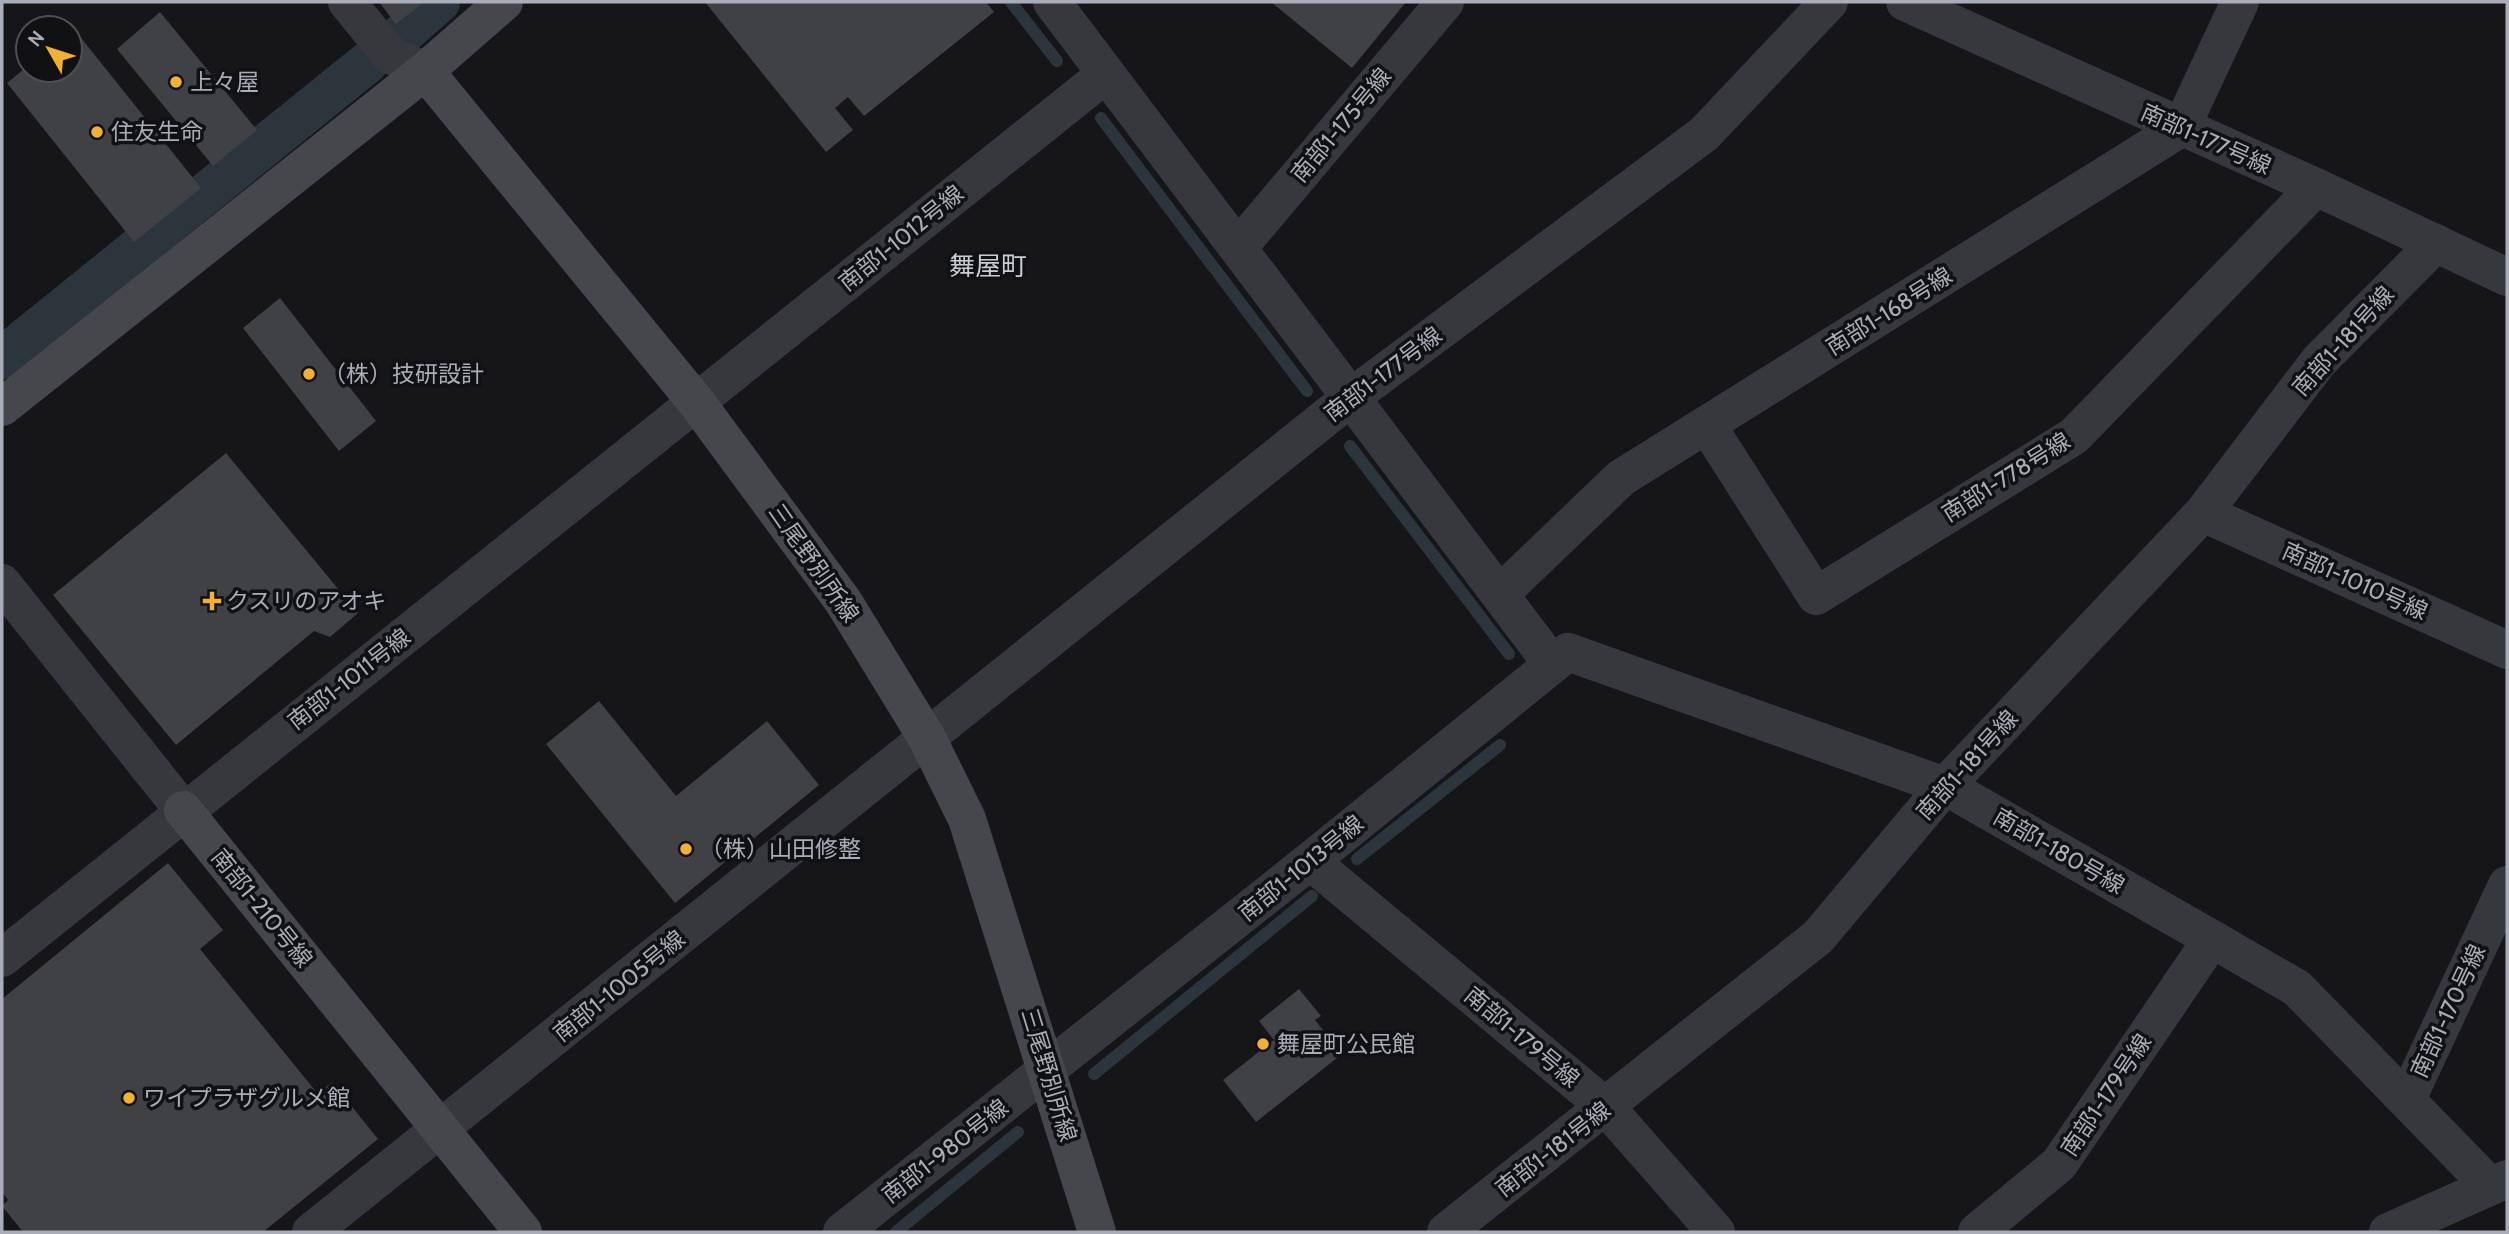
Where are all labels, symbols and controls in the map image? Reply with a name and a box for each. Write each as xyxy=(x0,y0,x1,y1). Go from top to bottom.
north arrow xyxy=(14,14,84,84)
text: N xyxy=(23,26,49,51)
street label: 南部1-175号線 xyxy=(1285,62,1397,188)
place label: 上々屋 xyxy=(190,68,259,96)
marker: 上々屋 xyxy=(168,74,184,90)
street label: 南部1-177号線 xyxy=(2137,98,2275,180)
place label: 住友生命 xyxy=(111,118,203,146)
marker: 住友生命 xyxy=(89,124,105,140)
street label: 南部1-1012号線 xyxy=(833,179,969,297)
district label: 舞屋町 xyxy=(949,250,1027,282)
street label: 南部1-168号線 xyxy=(1821,261,1957,361)
street label: 南部1-181号線 xyxy=(2286,280,2400,402)
street label: 南部1-177号線 xyxy=(1319,321,1447,427)
place label: （株）技研設計 xyxy=(323,360,484,388)
marker: （株）技研設計 xyxy=(301,366,317,382)
street label: 南部1-778号線 xyxy=(1937,426,2075,528)
street label: 三尾野別所線 xyxy=(763,498,865,628)
street label: 南部1-1010号線 xyxy=(2278,536,2432,626)
place label: クスリのアオキ xyxy=(226,587,386,615)
marker: クスリのアオキ xyxy=(204,593,220,609)
street label: 南部1-1011号線 xyxy=(282,623,416,735)
street label: 南部1-181号線 xyxy=(1910,704,2024,826)
street label: 南部1-180号線 xyxy=(1989,802,2129,900)
street label: 南部1-1013号線 xyxy=(1233,809,1369,927)
place label: （株）山田修整 xyxy=(700,835,861,863)
marker: （株）山田修整 xyxy=(678,841,694,857)
street label: 南部1-210号線 xyxy=(206,843,318,973)
street label: 南部1-1005号線 xyxy=(548,924,690,1048)
street label: 南部1-170号線 xyxy=(2405,940,2491,1082)
street label: 南部1-179号線 xyxy=(1459,981,1585,1093)
street label: 三尾野別所線 xyxy=(1015,1005,1083,1145)
street label: 南部1-179号線 xyxy=(2055,1029,2157,1161)
place label: 舞屋町公民館 xyxy=(1277,1030,1415,1058)
marker: 舞屋町公民館 xyxy=(1255,1036,1271,1052)
place label: ワイプラザグルメ館 xyxy=(143,1084,350,1112)
marker: ワイプラザグルメ館 xyxy=(121,1090,137,1106)
street label: 南部1-980号線 xyxy=(876,1093,1014,1209)
street label: 南部1-181号線 xyxy=(1490,1096,1616,1202)

